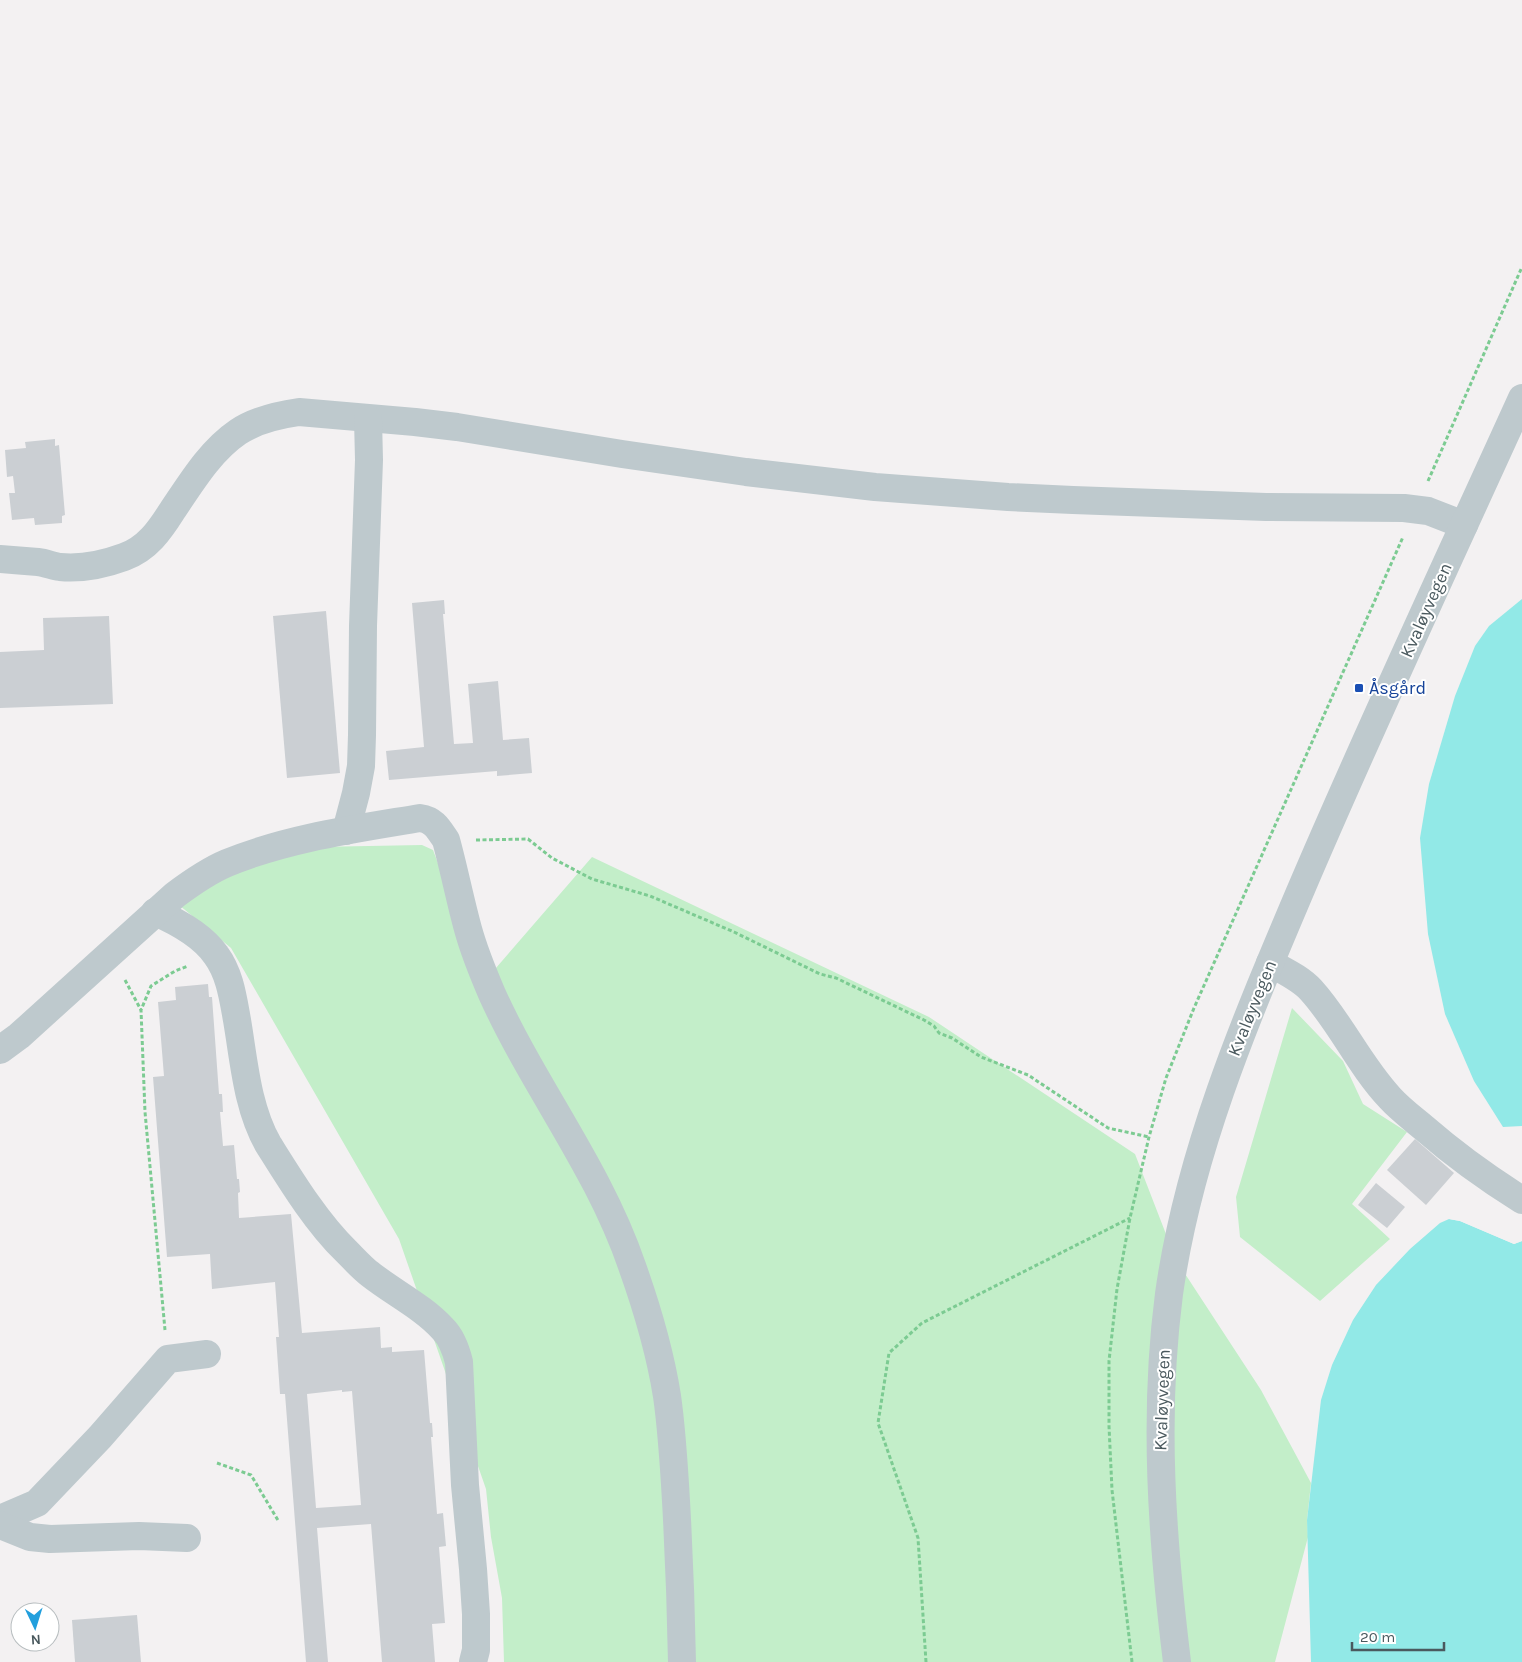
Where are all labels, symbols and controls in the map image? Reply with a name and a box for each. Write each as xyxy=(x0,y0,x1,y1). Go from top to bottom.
street label: Kvaløyvegen xyxy=(1395,559,1457,661)
place label: Åsgård xyxy=(1369,677,1426,699)
marker: Åsgård xyxy=(1353,682,1365,694)
street label: Kvaløyvegen xyxy=(1223,957,1281,1059)
street label: Kvaløyvegen xyxy=(1149,1349,1175,1451)
north arrow xyxy=(10,1602,60,1652)
scale bar xyxy=(1352,1620,1444,1652)
text: 20 m xyxy=(1360,1628,1395,1646)
text: N xyxy=(30,1631,41,1648)

